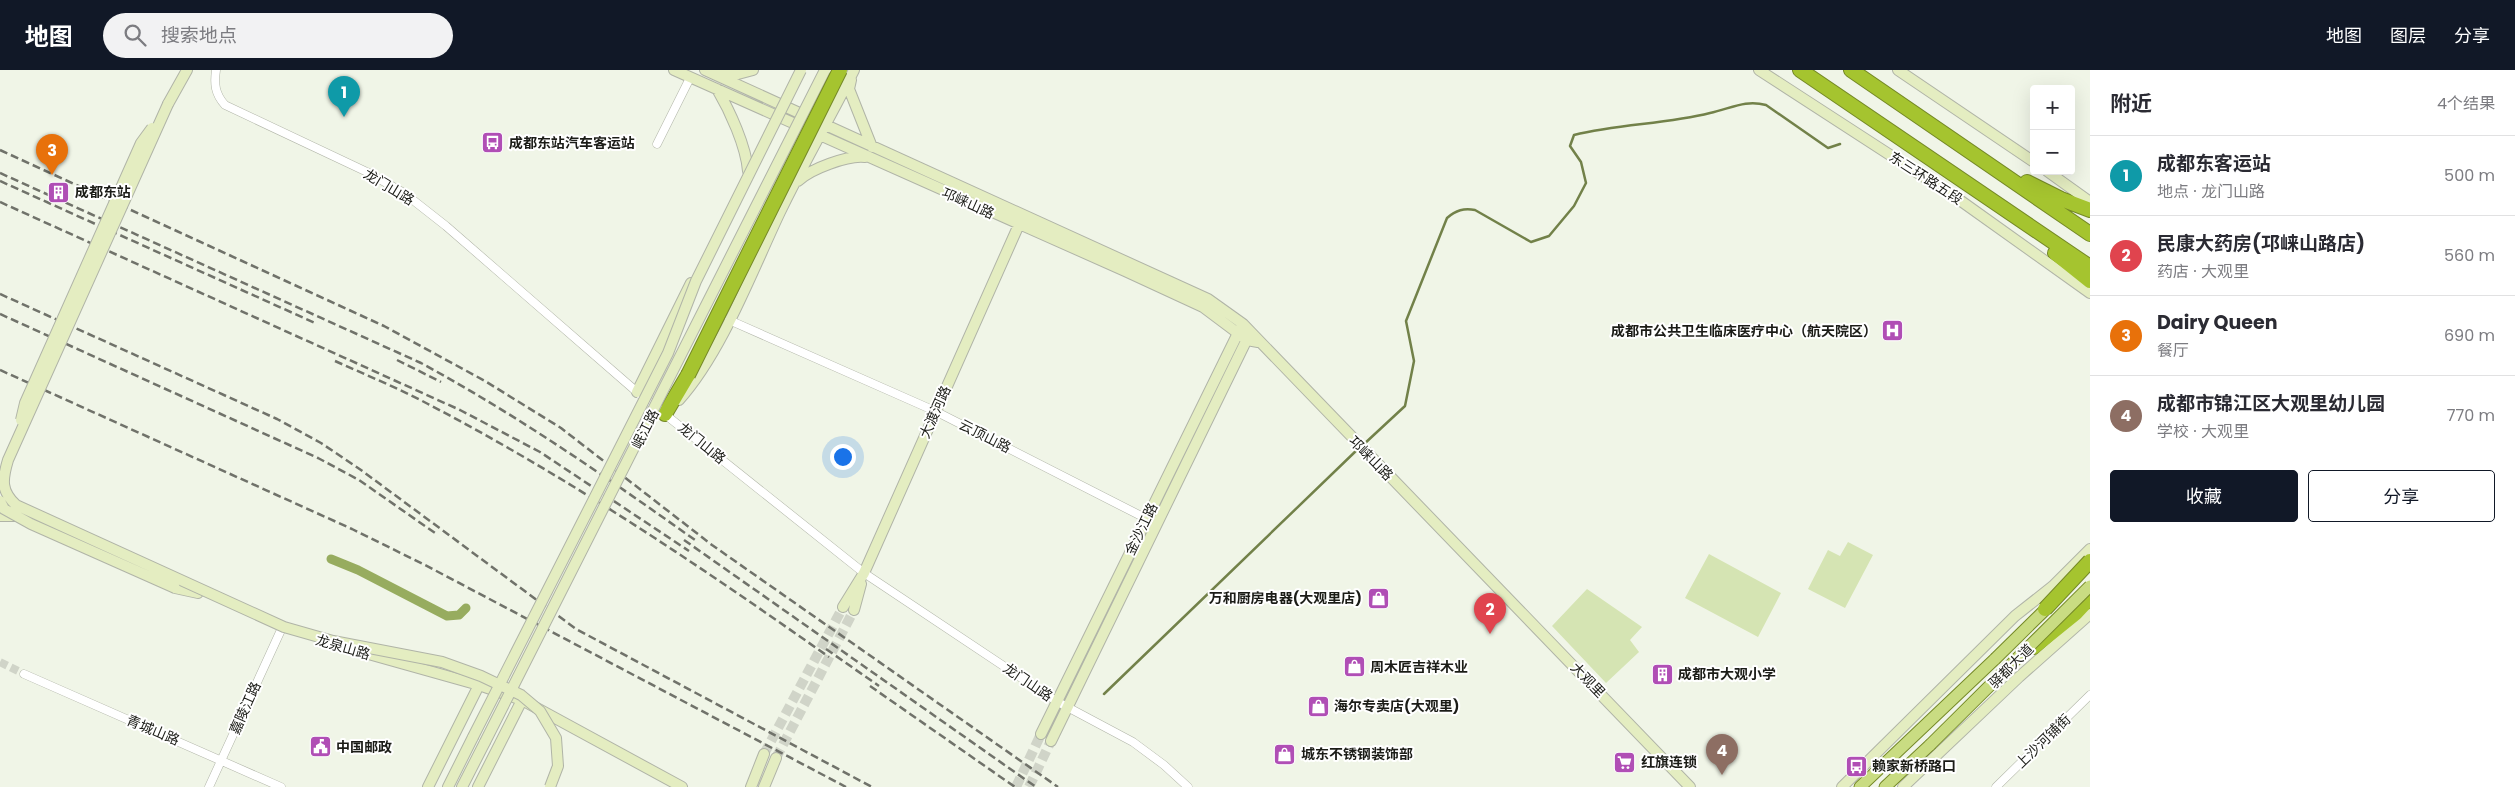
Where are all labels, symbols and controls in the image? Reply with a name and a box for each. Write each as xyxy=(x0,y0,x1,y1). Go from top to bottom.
search box xyxy=(103,13,453,58)
text: 地图 xyxy=(25,20,73,53)
icon: search xyxy=(121,21,149,49)
text: 搜索地点 xyxy=(161,22,237,49)
text: 地图 xyxy=(2326,23,2362,48)
text: 图层 xyxy=(2390,23,2426,48)
text: 分享 xyxy=(2454,23,2490,48)
pin: 1 xyxy=(328,76,360,117)
map controls xyxy=(2030,85,2075,175)
button: + xyxy=(2030,85,2075,130)
text: 附近 xyxy=(2110,89,2152,118)
text: 4个结果 xyxy=(2437,92,2495,115)
button: − xyxy=(2030,130,2075,175)
bus stop icon: 成都东站汽车客运站 xyxy=(481,131,505,155)
place label: 成都东站汽车客运站 xyxy=(509,133,635,153)
pin: 3 xyxy=(36,134,68,175)
street label: 东三环路五段 xyxy=(1885,147,1967,209)
text: 成都东客运站 xyxy=(2157,150,2271,177)
street label: 龙门山路 xyxy=(360,164,418,210)
text: 1 xyxy=(2123,164,2129,187)
text: 500 m xyxy=(2444,164,2495,187)
building icon: 成都东站 xyxy=(47,180,71,204)
text: 地点 · 龙门山路 xyxy=(2157,180,2265,203)
place label: 成都东站 xyxy=(75,182,131,202)
street label: 邛崃山路 xyxy=(938,182,998,224)
text: 民康大药房(邛崃山路店) xyxy=(2157,230,2365,257)
text: 2 xyxy=(2121,244,2131,267)
text: 560 m xyxy=(2444,244,2495,267)
text: 药店 · 大观里 xyxy=(2157,260,2249,283)
text: Dairy Queen xyxy=(2157,309,2277,336)
hospital icon: 成都市公共卫生临床医疗中心（航天院区） xyxy=(1881,319,1905,343)
place label: 成都市公共卫生临床医疗中心（航天院区） xyxy=(1611,321,1877,341)
text: 3 xyxy=(2121,324,2131,347)
text: 690 m xyxy=(2444,324,2495,347)
text: 餐厅 xyxy=(2157,339,2189,362)
street label: 大渡河路 xyxy=(914,382,956,442)
text: 成都市锦江区大观里幼儿园 xyxy=(2157,390,2385,417)
text: 4 xyxy=(2121,404,2131,427)
text: 770 m xyxy=(2447,404,2495,427)
street label: 岷江路 xyxy=(627,406,663,452)
street label: 云顶山路 xyxy=(956,414,1014,458)
street label: 龙门山路 xyxy=(674,418,730,468)
text: 学校 · 大观里 xyxy=(2157,420,2249,443)
street label: 邛崃山路 xyxy=(1344,431,1398,485)
your location xyxy=(830,444,856,470)
button: 收藏 xyxy=(2110,470,2298,522)
button: 分享 xyxy=(2308,470,2495,522)
street label: 金沙江路 xyxy=(1120,499,1162,559)
shop icon: 万和厨房电器(大观里店) xyxy=(1366,586,1390,610)
place label: 万和厨房电器(大观里店) xyxy=(1209,588,1362,608)
pin: 2 xyxy=(1474,593,1506,634)
street label: 龙泉山路 xyxy=(313,630,373,664)
street label: 驿都大道 xyxy=(1984,639,2038,693)
shop icon: 周木匠吉祥木业 xyxy=(1342,655,1366,679)
place label: 周木匠吉祥木业 xyxy=(1370,657,1468,677)
street label: 龙门山路 xyxy=(999,658,1057,706)
street label: 大观里 xyxy=(1566,658,1610,702)
building icon: 成都市大观小学 xyxy=(1650,662,1674,686)
place label: 成都市大观小学 xyxy=(1678,664,1776,684)
street label: 嘉陵江路 xyxy=(224,678,266,738)
shop icon: 海尔专卖店(大观里) xyxy=(1306,694,1330,718)
place label: 海尔专卖店(大观里) xyxy=(1334,696,1459,716)
street label: 上沙河铺街 xyxy=(2011,709,2075,773)
street label: 青城山路 xyxy=(123,710,183,750)
pin: 4 xyxy=(1706,734,1738,775)
public building icon: 中国邮政 xyxy=(308,735,332,759)
place label: 中国邮政 xyxy=(336,737,392,757)
shop icon: 城东不锈钢装饰部 xyxy=(1273,742,1297,766)
place label: 城东不锈钢装饰部 xyxy=(1301,744,1413,764)
supermarket icon: 红旗连锁 xyxy=(1613,750,1637,774)
place label: 红旗连锁 xyxy=(1641,752,1697,772)
bus stop icon: 赖家新桥路口 xyxy=(1844,754,1868,778)
place label: 赖家新桥路口 xyxy=(1872,756,1956,776)

